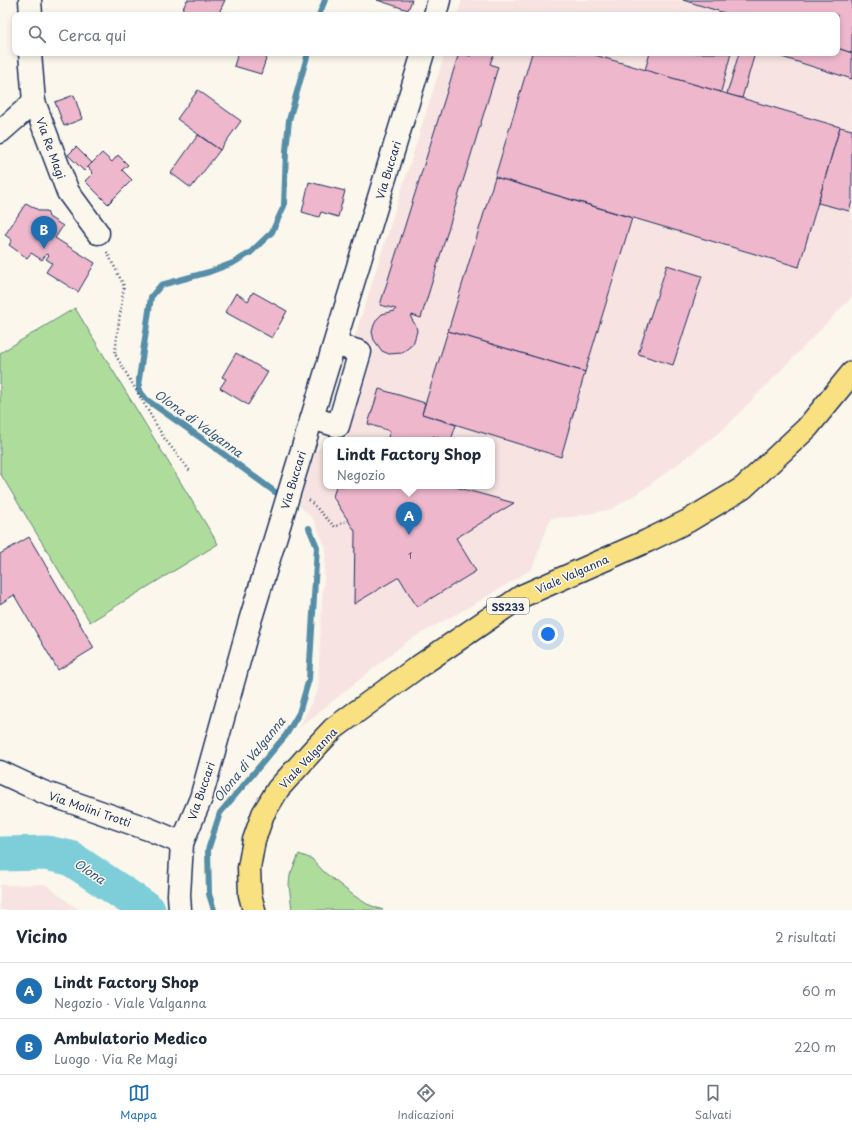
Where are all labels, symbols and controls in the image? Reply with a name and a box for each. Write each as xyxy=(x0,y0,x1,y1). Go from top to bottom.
search box xyxy=(12,12,840,56)
icon: search xyxy=(26,23,48,45)
text: Cerca qui xyxy=(58,23,126,46)
street label: Via Re Magi xyxy=(32,115,70,181)
street label: Via Buccari xyxy=(371,139,405,201)
pin: B xyxy=(31,216,57,249)
water label: Olona di Valganna xyxy=(151,385,247,461)
popup xyxy=(323,437,495,489)
text: Lindt Factory Shop xyxy=(337,442,481,465)
street label: Via Buccari xyxy=(276,449,310,511)
text: Negozio xyxy=(337,465,385,484)
pin: A xyxy=(396,502,422,535)
house number: 1 xyxy=(408,548,412,562)
street label: Viale Valganna xyxy=(533,550,612,598)
road number: SS233 xyxy=(487,598,529,614)
your location xyxy=(538,624,558,644)
water label: Olona di Valganna xyxy=(209,712,289,805)
street label: Viale Valganna xyxy=(275,723,342,792)
street label: Via Buccari xyxy=(183,760,219,822)
street label: Via Molini Trotti xyxy=(47,787,133,831)
water label: Olona xyxy=(71,854,109,888)
text: Vicino xyxy=(16,923,67,949)
text: 2 risultati xyxy=(775,927,836,946)
text: Lindt Factory Shop xyxy=(54,970,199,993)
text: A xyxy=(24,981,34,1000)
text: 60 m xyxy=(802,981,836,1000)
text: Negozio · Viale Valganna xyxy=(54,993,207,1012)
text: Ambulatorio Medico xyxy=(54,1026,207,1049)
text: B xyxy=(25,1037,33,1056)
text: 220 m xyxy=(794,1037,836,1056)
text: Luogo · Via Re Magi xyxy=(54,1049,178,1068)
tab: Mappa xyxy=(120,1082,157,1123)
tab: Indicazioni xyxy=(397,1082,454,1123)
tab: Salvati xyxy=(695,1082,732,1123)

